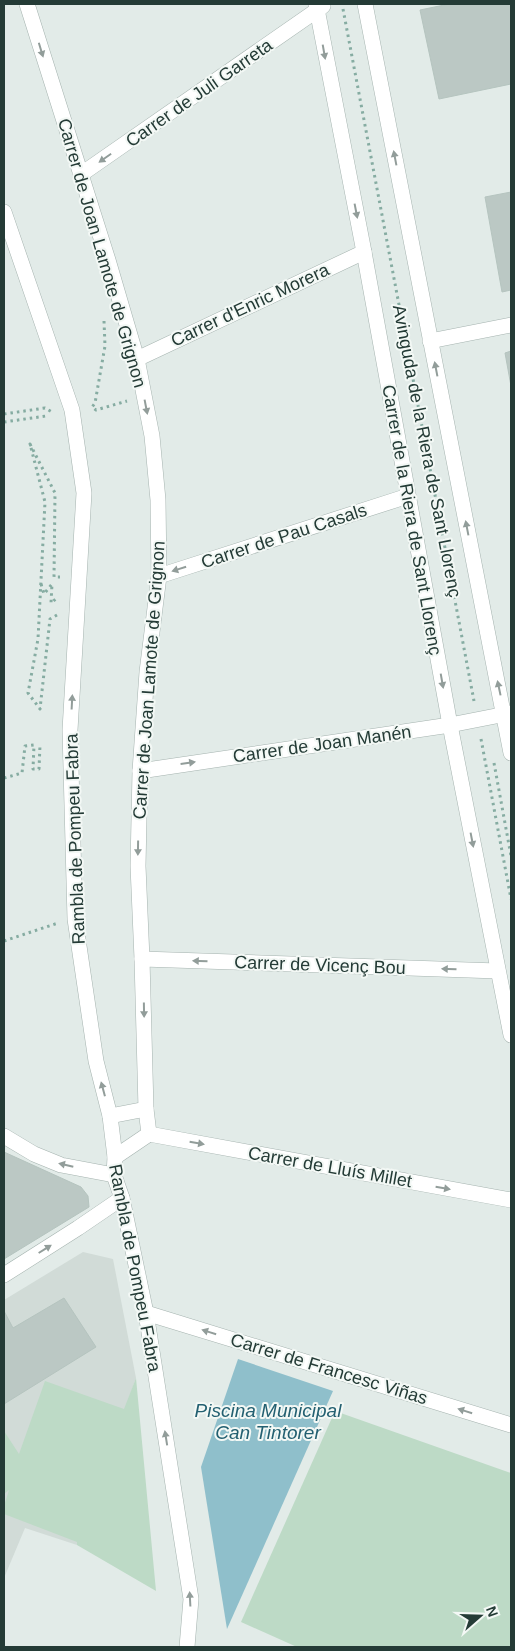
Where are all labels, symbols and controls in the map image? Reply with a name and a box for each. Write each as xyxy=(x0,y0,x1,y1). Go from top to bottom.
street label: Carrer de Juli Garreta xyxy=(122,34,277,151)
one-way arrow xyxy=(38,43,46,58)
one-way arrow xyxy=(321,44,329,60)
street label: Carrer de Joan Lamote de Grignon xyxy=(54,116,150,390)
one-way arrow xyxy=(391,150,399,165)
one-way arrow xyxy=(98,153,111,163)
one-way arrow xyxy=(352,204,360,219)
street label: Carrer d'Enric Morera xyxy=(168,259,333,351)
street label: Avinguda de la Riera de Sant Llorenç xyxy=(389,303,465,599)
one-way arrow xyxy=(431,361,439,377)
street label: Carrer de la Riera de Sant Llorenç xyxy=(378,383,446,657)
one-way arrow xyxy=(143,400,151,416)
street label: Carrer de Pau Casals xyxy=(199,500,369,572)
one-way arrow xyxy=(463,520,471,536)
street label: Carrer de Joan Lamote de Grignon xyxy=(129,540,169,820)
one-way arrow xyxy=(171,566,186,574)
one-way arrow xyxy=(438,673,446,689)
one-way arrow xyxy=(495,680,503,695)
one-way arrow xyxy=(68,694,76,710)
street label: Carrer de Joan Manén xyxy=(231,722,413,766)
street label: Rambla de Pompeu Fabra xyxy=(61,732,89,945)
one-way arrow xyxy=(181,759,197,767)
one-way arrow xyxy=(469,833,477,849)
one-way arrow xyxy=(134,840,142,856)
street label: Carrer de Vicenç Bou xyxy=(234,952,406,978)
one-way arrow xyxy=(191,957,207,965)
one-way arrow xyxy=(441,965,457,973)
one-way arrow xyxy=(140,1003,148,1019)
one-way arrow xyxy=(99,1082,107,1097)
one-way arrow xyxy=(190,1139,206,1147)
street label: Carrer de Lluís Millet xyxy=(246,1143,414,1191)
one-way arrow xyxy=(59,1161,74,1169)
street label: Rambla de Pompeu Fabra xyxy=(105,1162,165,1374)
one-way arrow xyxy=(435,1184,451,1192)
one-way arrow xyxy=(38,1244,52,1253)
one-way arrow xyxy=(201,1328,216,1336)
street label: Carrer de Francesc Viñas xyxy=(228,1330,430,1408)
water label: Piscina Municipal Can Tintorer xyxy=(195,1400,342,1443)
one-way arrow xyxy=(457,1406,472,1414)
one-way arrow xyxy=(161,1430,169,1446)
one-way arrow xyxy=(185,1590,193,1606)
north arrow xyxy=(455,1591,505,1641)
text: N xyxy=(483,1604,501,1619)

